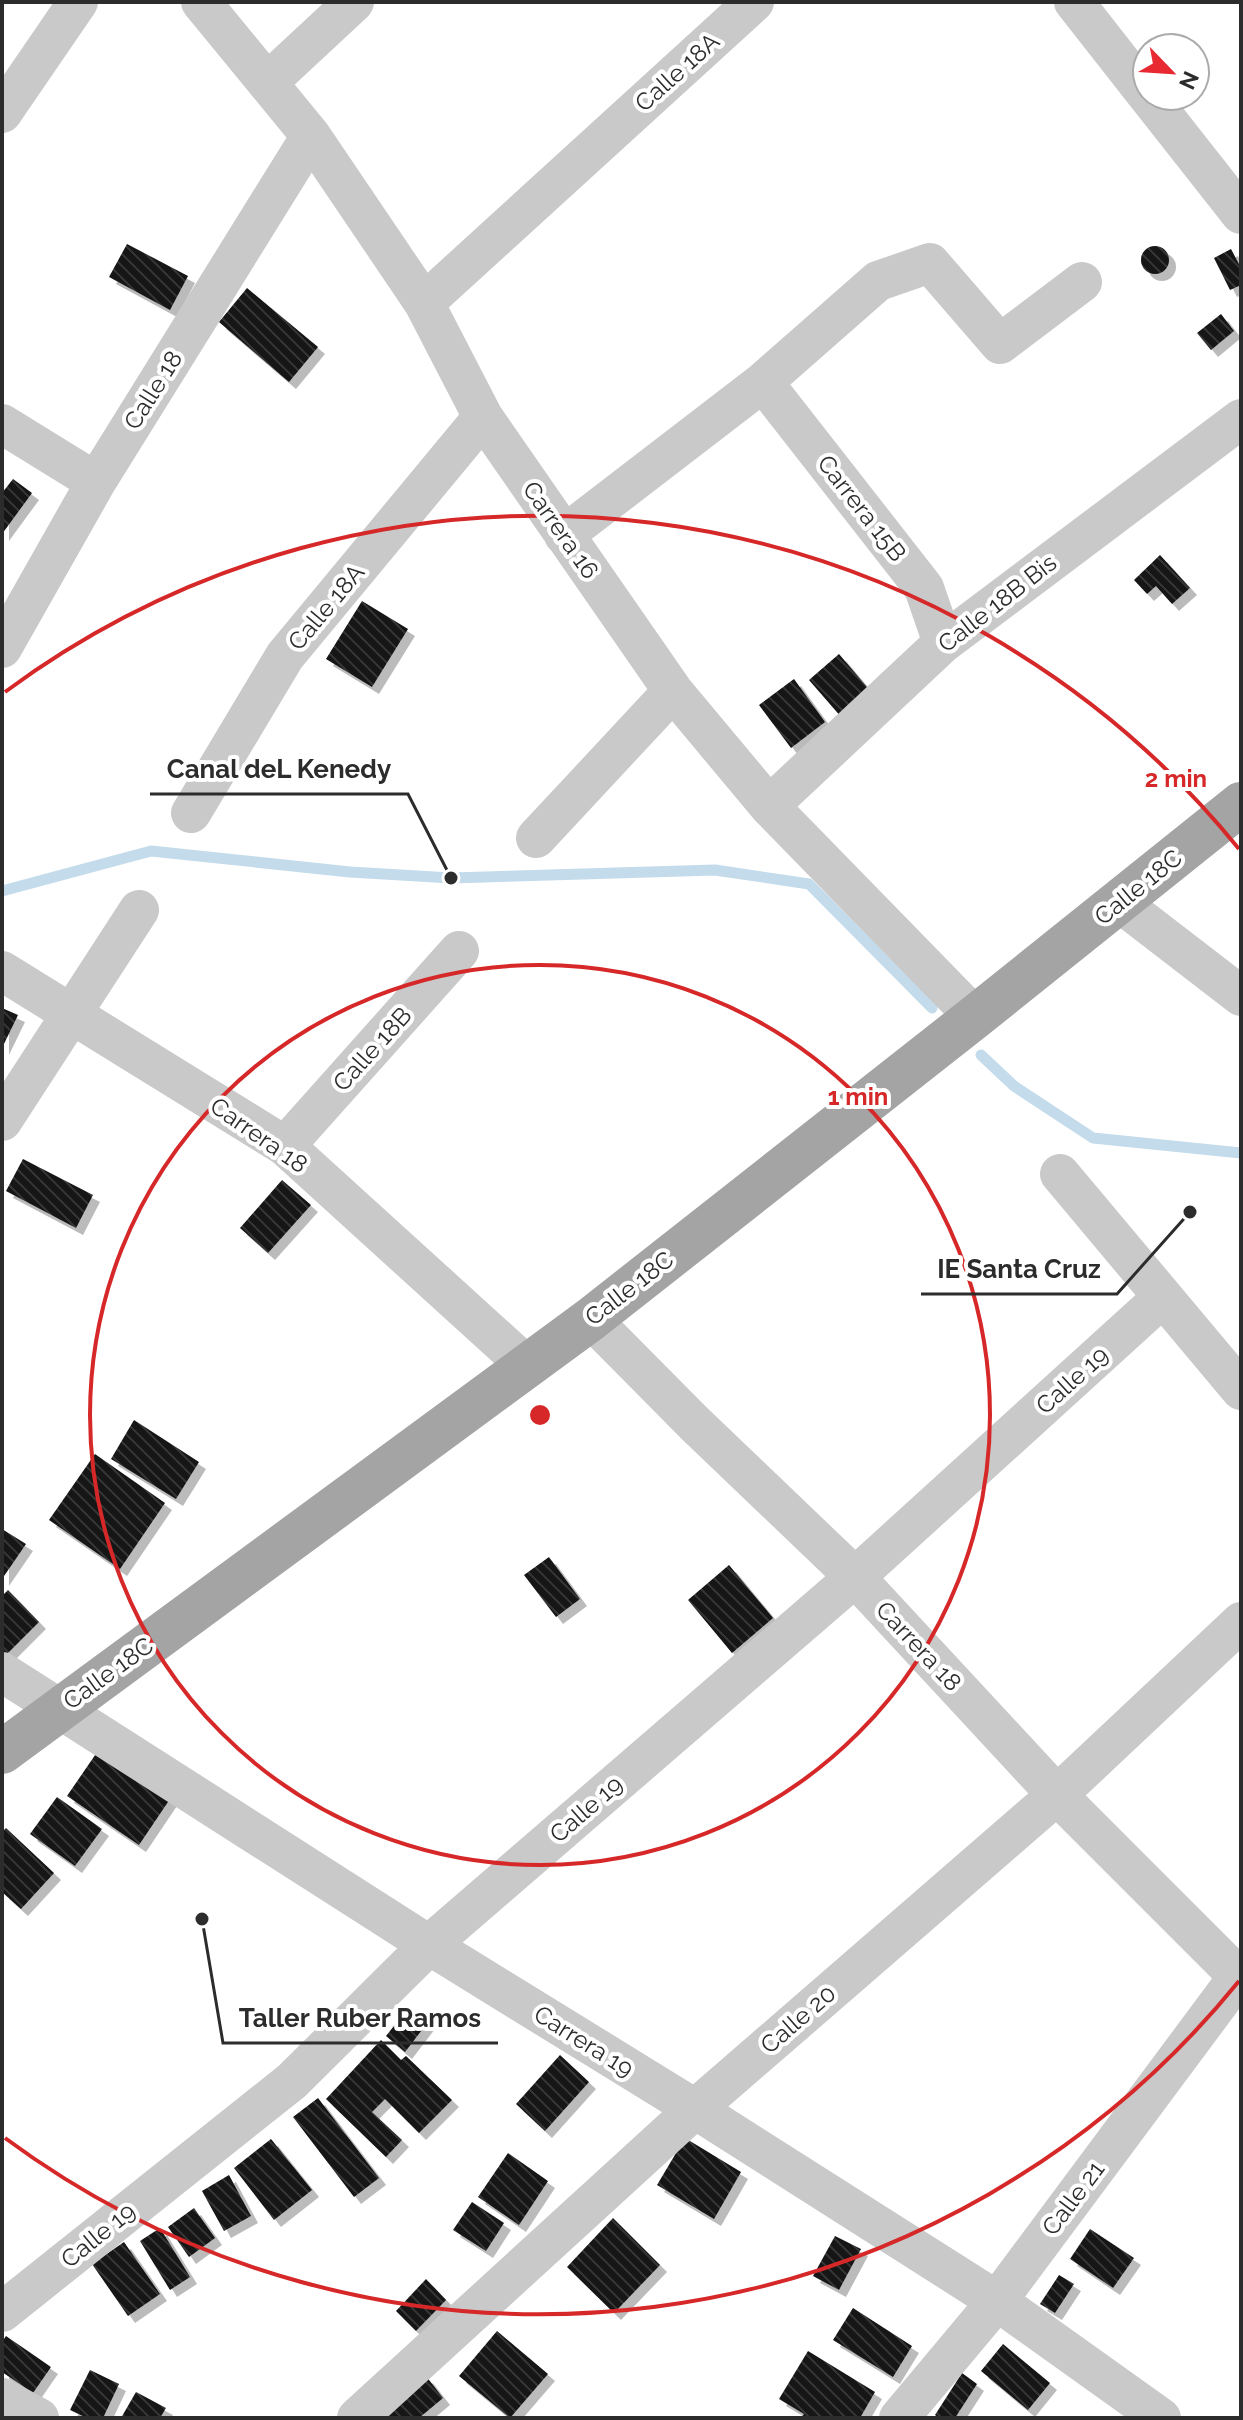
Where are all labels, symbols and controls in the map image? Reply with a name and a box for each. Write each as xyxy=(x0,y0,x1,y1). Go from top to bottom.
street label: Calle 18A xyxy=(629,27,725,117)
north arrow xyxy=(1131,32,1211,112)
text: N xyxy=(1174,67,1204,94)
street label: Calle 18 xyxy=(118,345,188,435)
street label: Carrera 15B xyxy=(811,449,913,567)
street label: Carrera 16 xyxy=(517,476,605,584)
street label: Calle 18B Bis xyxy=(932,548,1062,658)
street label: Calle 18A xyxy=(282,558,370,656)
callout: Canal deL Kenedy xyxy=(150,744,408,794)
text: Canal deL Kenedy xyxy=(167,754,391,784)
text: 2 min xyxy=(1145,764,1207,793)
street label: Calle 18C xyxy=(1089,843,1187,931)
street label: Calle 18B xyxy=(327,1001,417,1097)
text: 1 min xyxy=(828,1082,888,1111)
street label: Carrera 18 xyxy=(205,1091,313,1179)
callout: IE Santa Cruz xyxy=(921,1244,1117,1294)
street label: Calle 18C xyxy=(579,1245,679,1331)
text: IE Santa Cruz xyxy=(937,1254,1101,1284)
street label: Calle 19 xyxy=(1030,1340,1114,1420)
centre of rings xyxy=(526,1401,554,1429)
street label: Carrera 18 xyxy=(870,1595,968,1697)
street label: Calle 18C xyxy=(57,1631,159,1715)
street label: Calle 19 xyxy=(544,1769,628,1849)
street label: Calle 20 xyxy=(755,1979,841,2059)
callout: Taller Ruber Ramos xyxy=(223,1993,498,2043)
street label: Carrera 19 xyxy=(529,1999,639,2083)
text: Taller Ruber Ramos xyxy=(239,2003,481,2033)
street label: Calle 21 xyxy=(1036,2155,1110,2241)
street label: Calle 19 xyxy=(55,2196,141,2274)

